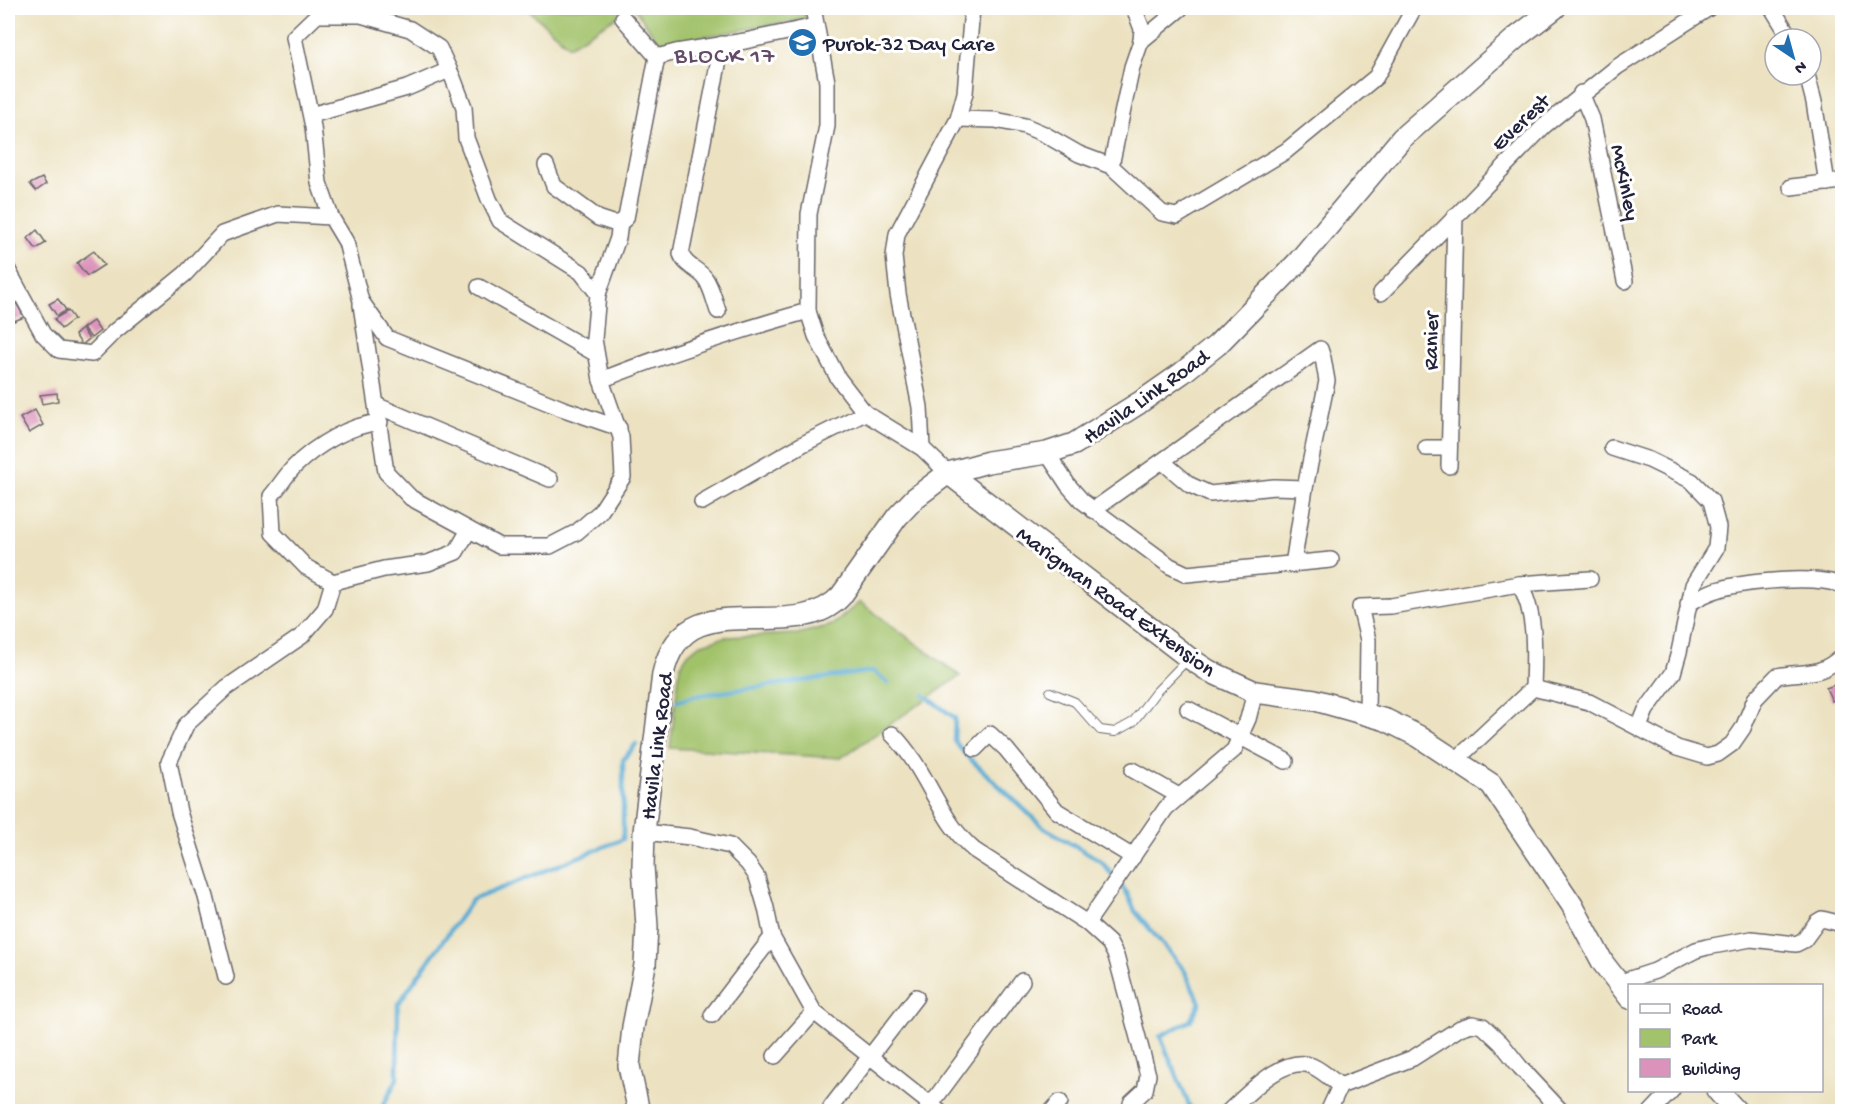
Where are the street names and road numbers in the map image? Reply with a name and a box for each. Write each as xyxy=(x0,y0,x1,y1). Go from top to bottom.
street label: Everest xyxy=(1487,88,1558,158)
street label: McKinley xyxy=(1602,142,1644,223)
street label: Ranier xyxy=(1419,310,1447,370)
street label: Havila Link Road xyxy=(1079,344,1217,451)
street label: Marigman Road Extension xyxy=(1010,522,1220,685)
street label: Havila Link Road xyxy=(637,669,681,821)

